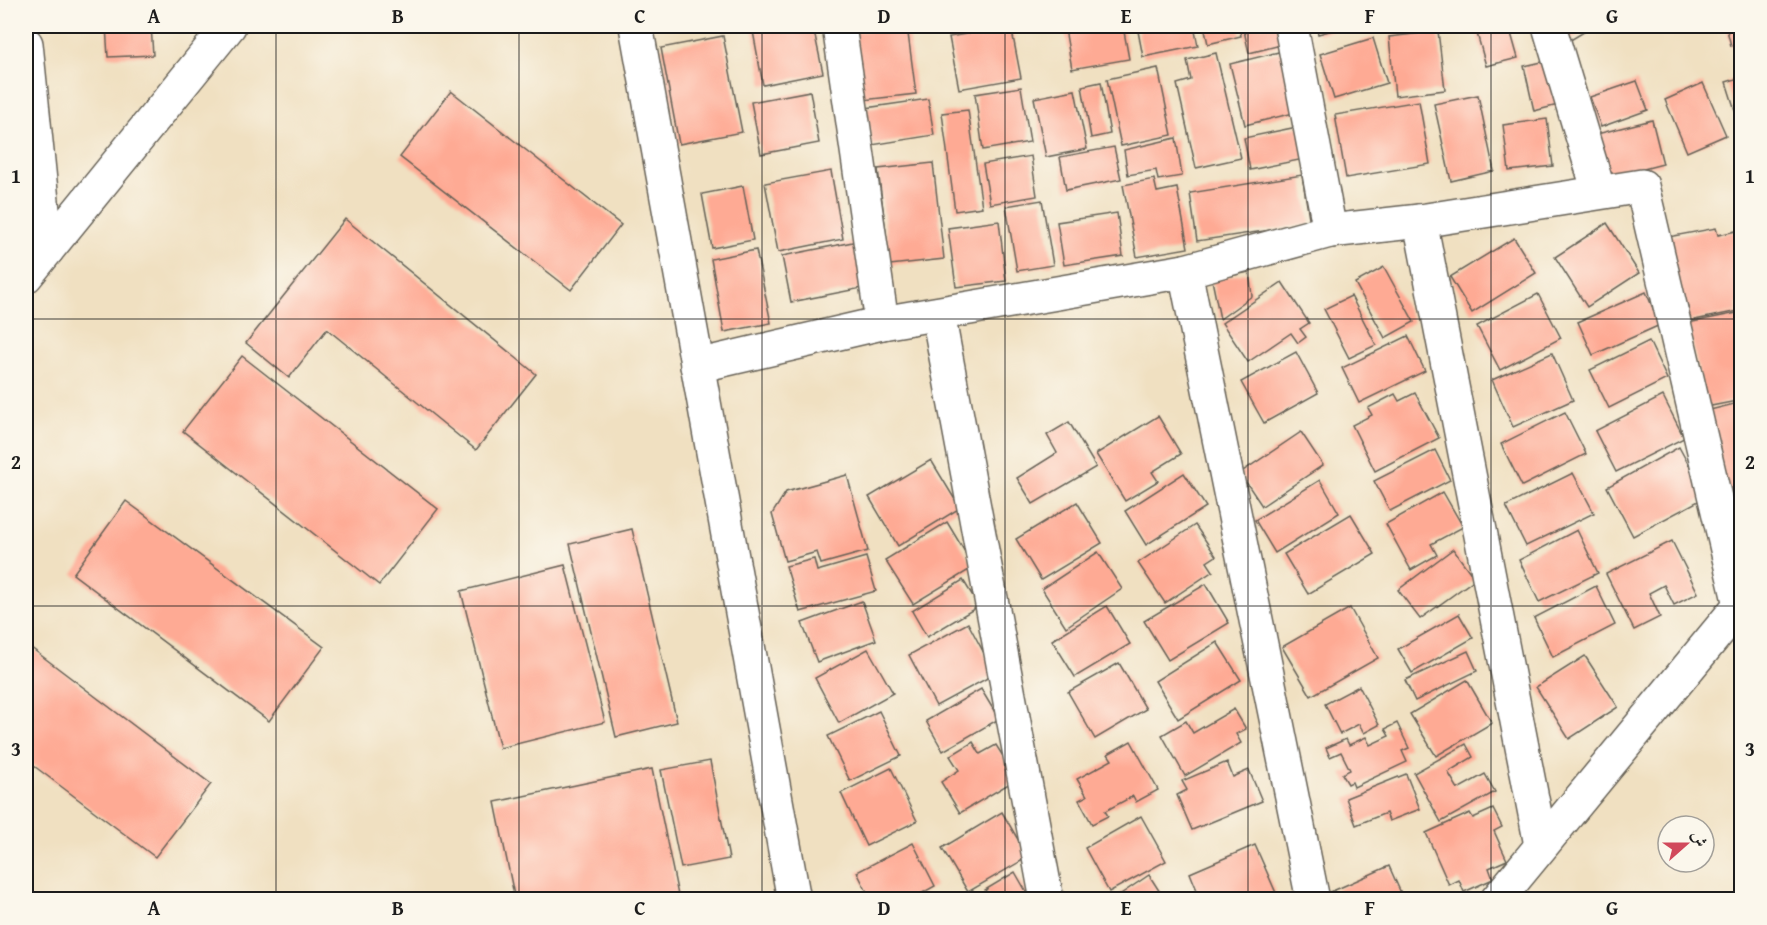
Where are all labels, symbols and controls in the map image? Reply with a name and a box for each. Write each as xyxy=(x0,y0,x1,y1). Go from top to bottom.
text: A xyxy=(148,1,161,30)
text: B xyxy=(392,1,404,30)
text: C xyxy=(634,1,646,30)
text: D xyxy=(877,1,891,30)
text: E xyxy=(1121,1,1132,30)
text: F xyxy=(1365,1,1375,30)
text: G xyxy=(1606,1,1618,30)
text: 1 xyxy=(11,161,21,190)
text: 1 xyxy=(1745,161,1755,190)
text: 2 xyxy=(11,447,21,476)
text: 2 xyxy=(1745,447,1755,476)
text: 3 xyxy=(11,734,21,763)
text: 3 xyxy=(1745,734,1755,763)
north arrow xyxy=(1656,814,1716,874)
text: ش xyxy=(1686,827,1714,850)
text: A xyxy=(148,893,161,922)
text: B xyxy=(392,893,404,922)
text: C xyxy=(634,893,646,922)
text: D xyxy=(877,893,891,922)
text: E xyxy=(1121,893,1132,922)
text: F xyxy=(1365,893,1375,922)
text: G xyxy=(1606,893,1618,922)

